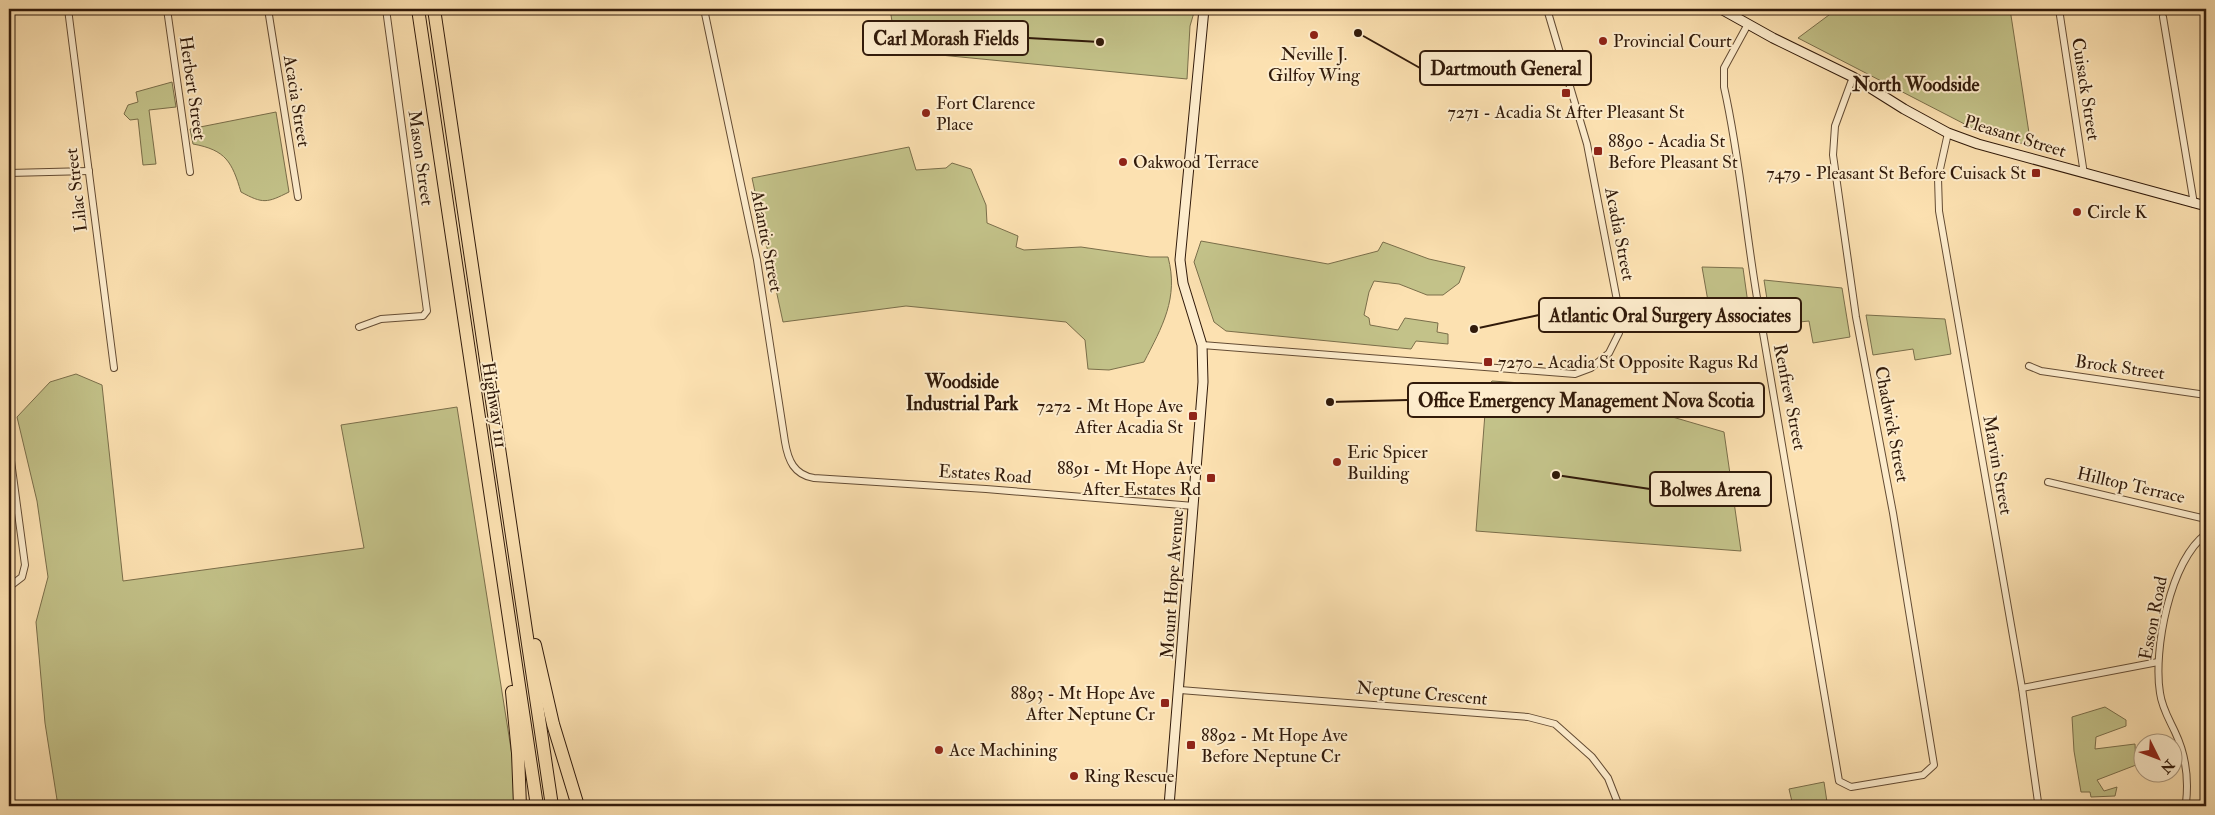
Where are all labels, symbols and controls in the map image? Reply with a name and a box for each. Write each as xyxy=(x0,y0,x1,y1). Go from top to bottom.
callout: Carl Morash Fields xyxy=(863,21,1028,55)
text: Carl Morash Fields xyxy=(873,27,1019,51)
marker: Neville J. Gilfoy Wing xyxy=(1308,29,1320,41)
place label: Provincial Court xyxy=(1613,30,1732,53)
street label: Herbert Street xyxy=(174,35,211,142)
marker: Provincial Court xyxy=(1597,35,1609,47)
street label: Cuisack Street xyxy=(2066,36,2105,142)
place label: Neville J. Gilfoy Wing xyxy=(1268,43,1361,87)
callout: Dartmouth General xyxy=(1420,51,1591,85)
street label: Acacia Street xyxy=(278,53,315,149)
text: Dartmouth General xyxy=(1430,57,1582,81)
district label: North Woodside xyxy=(1852,73,1980,97)
marker: 7271 - Acadia St After Pleasant St xyxy=(1560,87,1572,99)
place label: Fort Clarence Place xyxy=(936,92,1036,136)
place label: 7271 - Acadia St After Pleasant St xyxy=(1447,101,1685,124)
marker: Fort Clarence Place xyxy=(920,107,932,119)
street label: Mason Street xyxy=(402,109,439,207)
street label: Pleasant Street xyxy=(1961,110,2069,163)
place label: 8890 - Acadia St Before Pleasant St xyxy=(1608,130,1738,174)
marker: 8890 - Acadia St Before Pleasant St xyxy=(1592,145,1604,157)
street label: Lilac Street xyxy=(60,147,93,233)
place label: Oakwood Terrace xyxy=(1133,151,1259,174)
marker: Oakwood Terrace xyxy=(1117,156,1129,168)
place label: 7479 - Pleasant St Before Cuisack St xyxy=(1766,162,2026,185)
marker: 7479 - Pleasant St Before Cuisack St xyxy=(2030,167,2042,179)
street label: Acadia Street xyxy=(1599,185,1640,283)
street label: Atlantic Street xyxy=(745,187,788,294)
place label: Circle K xyxy=(2087,201,2148,224)
marker: Circle K xyxy=(2071,206,2083,218)
callout: Atlantic Oral Surgery Associates xyxy=(1539,298,1801,332)
text: Atlantic Oral Surgery Associates xyxy=(1548,304,1792,329)
street label: Renfrew Street xyxy=(1768,342,1811,452)
street label: Brock Street xyxy=(2074,350,2166,385)
place label: 7270 - Acadia St Opposite Ragus Rd xyxy=(1498,351,1758,374)
marker: 7270 - Acadia St Opposite Ragus Rd xyxy=(1482,356,1494,368)
street label: Highway 111 xyxy=(476,360,513,450)
street label: Chadwick Street xyxy=(1869,364,1914,484)
district label: Woodside Industrial Park xyxy=(906,370,1019,416)
callout: Office Emergency Management Nova Scotia xyxy=(1408,383,1764,417)
text: Office Emergency Management Nova Scotia xyxy=(1418,389,1755,414)
place label: 7272 - Mt Hope Ave After Acadia St xyxy=(1037,395,1183,439)
marker: 7272 - Mt Hope Ave After Acadia St xyxy=(1187,410,1199,422)
street label: Marvin Street xyxy=(1977,414,2018,517)
place label: Eric Spicer Building xyxy=(1347,441,1428,485)
marker: Eric Spicer Building xyxy=(1331,456,1343,468)
place label: 8891 - Mt Hope Ave After Estates Rd xyxy=(1057,457,1201,501)
street label: Estates Road xyxy=(938,460,1032,489)
street label: Hilltop Terrace xyxy=(2075,462,2188,509)
marker: 8891 - Mt Hope Ave After Estates Rd xyxy=(1205,472,1217,484)
callout: Bolwes Arena xyxy=(1650,472,1771,506)
text: Bolwes Arena xyxy=(1660,478,1762,502)
street label: Mount Hope Avenue xyxy=(1156,508,1189,659)
street label: Esson Road xyxy=(2134,574,2173,662)
street label: Neptune Crescent xyxy=(1356,676,1488,711)
place label: 8893 - Mt Hope Ave After Neptune Cr xyxy=(1010,682,1155,726)
marker: 8893 - Mt Hope Ave After Neptune Cr xyxy=(1159,697,1171,709)
place label: 8892 - Mt Hope Ave Before Neptune Cr xyxy=(1201,724,1348,768)
north arrow xyxy=(2132,732,2182,782)
place label: Ace Machining xyxy=(948,739,1059,762)
marker: 8892 - Mt Hope Ave Before Neptune Cr xyxy=(1185,739,1197,751)
marker: Ace Machining xyxy=(933,744,945,756)
text: N xyxy=(2156,755,2178,777)
place label: Ring Rescue xyxy=(1084,765,1175,788)
marker: Ring Rescue xyxy=(1068,770,1080,782)

